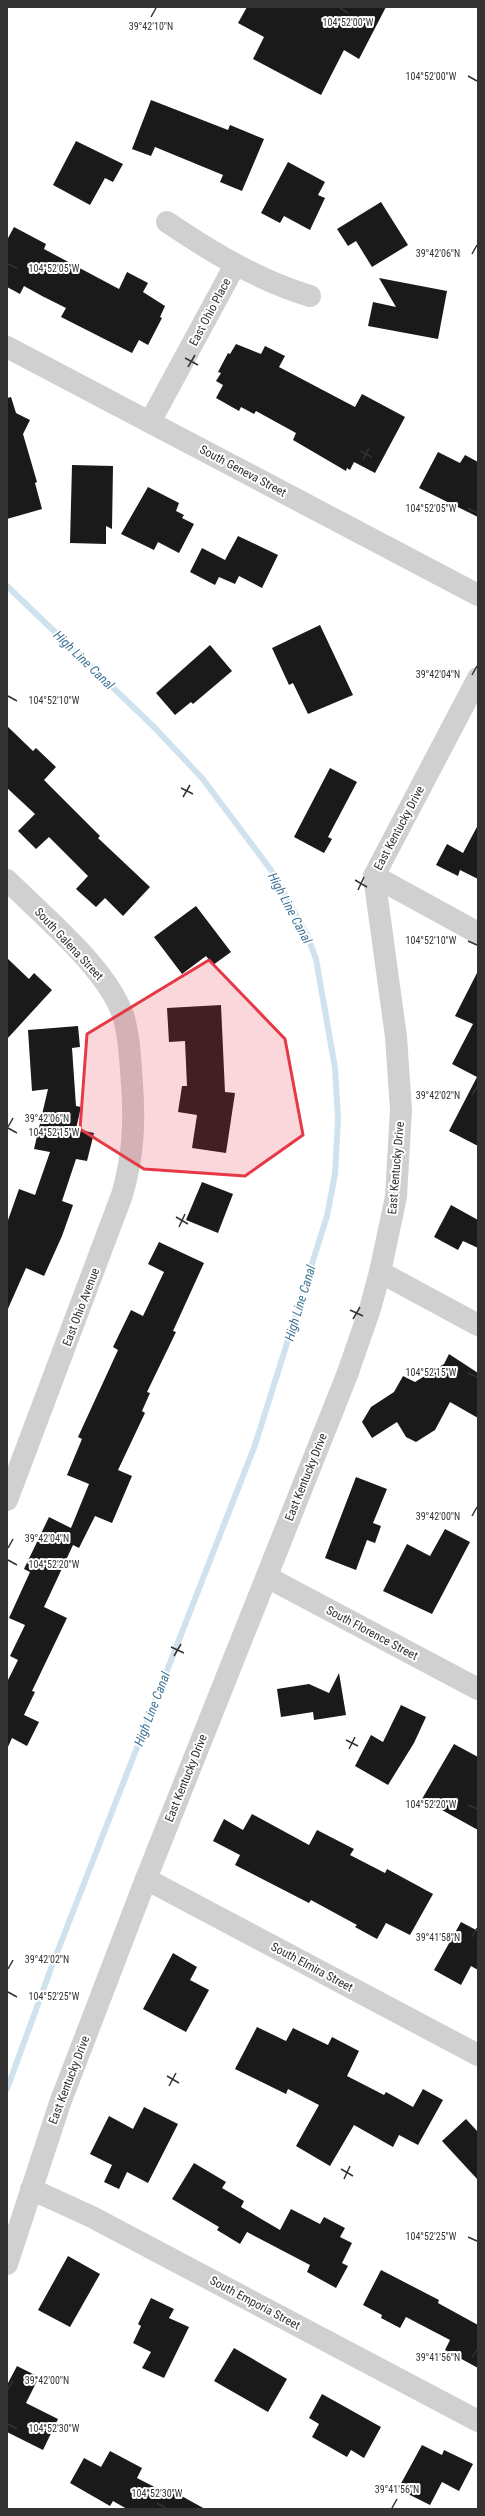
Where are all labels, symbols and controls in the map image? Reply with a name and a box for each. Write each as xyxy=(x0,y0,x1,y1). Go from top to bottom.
text: 104°52'00"W xyxy=(323,17,374,28)
text: 39°42'10"N xyxy=(129,21,173,32)
text: 104°52'00"W xyxy=(406,71,457,82)
text: 39°42'06"N xyxy=(416,248,460,259)
text: 104°52'05"W xyxy=(29,263,80,274)
street label: East Ohio Place xyxy=(186,276,234,348)
street label: South Geneva Street xyxy=(197,442,289,500)
text: 104°52'05"W xyxy=(406,503,457,514)
water label: High Line Canal xyxy=(51,627,118,693)
text: 39°42'04"N xyxy=(416,669,460,680)
text: 104°52'10"W xyxy=(29,695,80,706)
street label: East Kentucky Drive xyxy=(371,783,427,872)
water label: High Line Canal xyxy=(265,870,315,947)
street label: South Galena Street xyxy=(32,905,106,983)
text: 104°52'10"W xyxy=(406,935,457,946)
text: 39°42'02"N xyxy=(416,1090,460,1101)
text: 39°42'06"N xyxy=(25,1113,69,1124)
street label: East Kentucky Drive xyxy=(385,1121,407,1215)
text: 104°52'15"W xyxy=(29,1127,80,1138)
water label: High Line Canal xyxy=(281,1262,319,1343)
street label: East Ohio Avenue xyxy=(60,1266,102,1348)
text: 104°52'15"W xyxy=(406,1367,457,1378)
street label: East Kentucky Drive xyxy=(282,1431,330,1523)
text: 39°42'00"N xyxy=(416,1511,460,1522)
text: 39°42'04"N xyxy=(25,1533,69,1544)
text: 104°52'20"W xyxy=(29,1559,80,1570)
street label: South Florence Street xyxy=(324,1603,421,1663)
water label: High Line Canal xyxy=(131,1669,173,1748)
street label: East Kentucky Drive xyxy=(162,1732,210,1824)
text: 104°52'20"W xyxy=(406,1799,457,1810)
text: 39°41'58"N xyxy=(416,1932,460,1943)
street label: South Elmira Street xyxy=(269,1940,356,1995)
text: 39°42'02"N xyxy=(25,1954,69,1965)
text: 104°52'25"W xyxy=(29,1991,80,2002)
street label: East Kentucky Drive xyxy=(46,2034,92,2126)
text: 104°52'25"W xyxy=(406,2231,457,2242)
street label: South Emporia Street xyxy=(208,2273,303,2333)
text: 39°41'56"N xyxy=(416,2352,460,2363)
text: 39°42'00"N xyxy=(25,2375,69,2386)
text: 104°52'30"W xyxy=(29,2423,80,2434)
text: 39°41'56"N xyxy=(375,2484,419,2495)
text: 104°52'30"W xyxy=(132,2488,183,2499)

